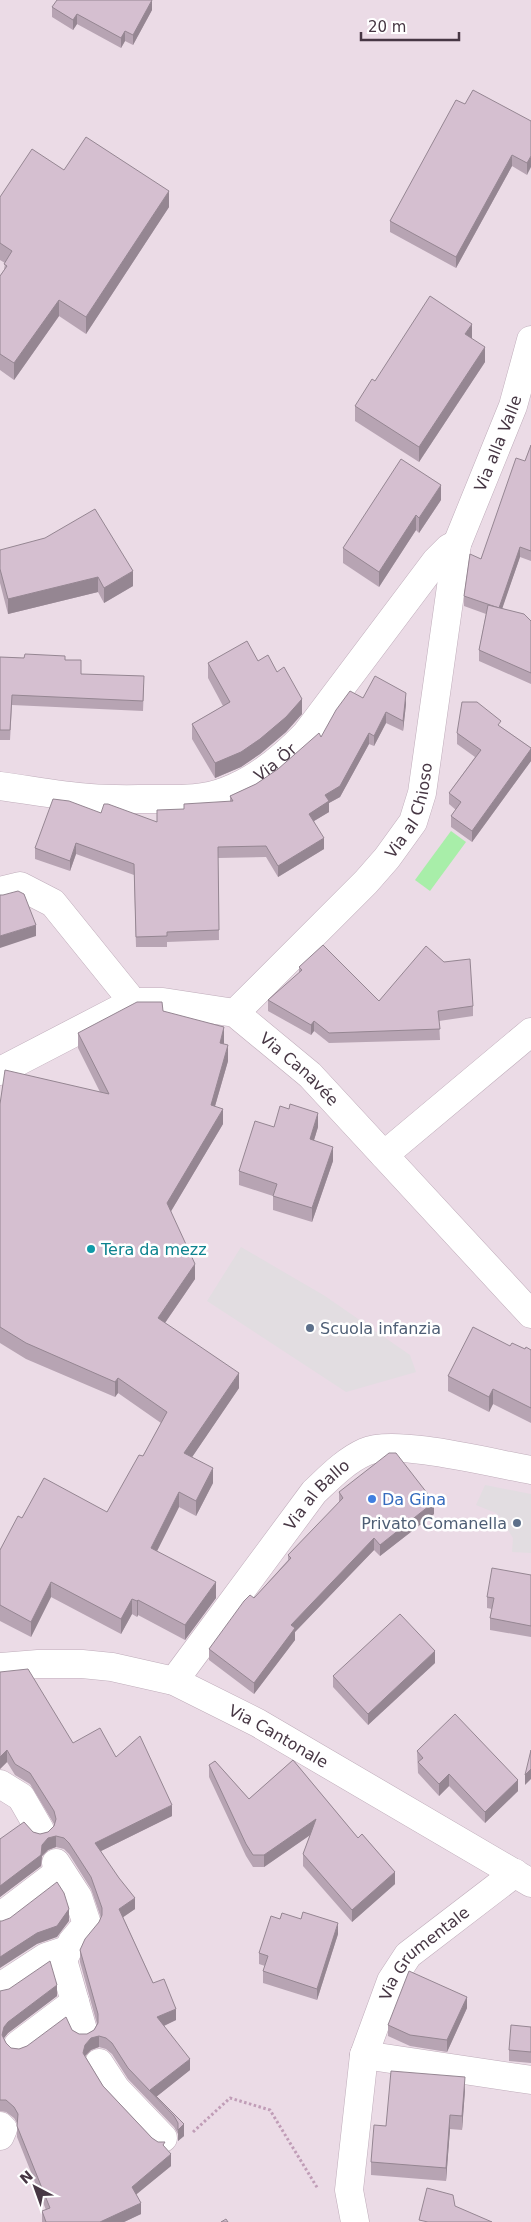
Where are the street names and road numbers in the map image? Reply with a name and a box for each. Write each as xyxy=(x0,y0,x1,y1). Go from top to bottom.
street label: Via alla Valle xyxy=(470,393,525,494)
street label: Via Ör xyxy=(250,739,301,785)
street label: Via al Chioso xyxy=(381,761,436,862)
street label: Via Canavée xyxy=(256,1028,343,1109)
street label: Via al Ballo xyxy=(280,1455,353,1534)
street label: Via Cantonale xyxy=(226,1700,332,1772)
street label: Via Grumentale xyxy=(375,1902,473,2003)

